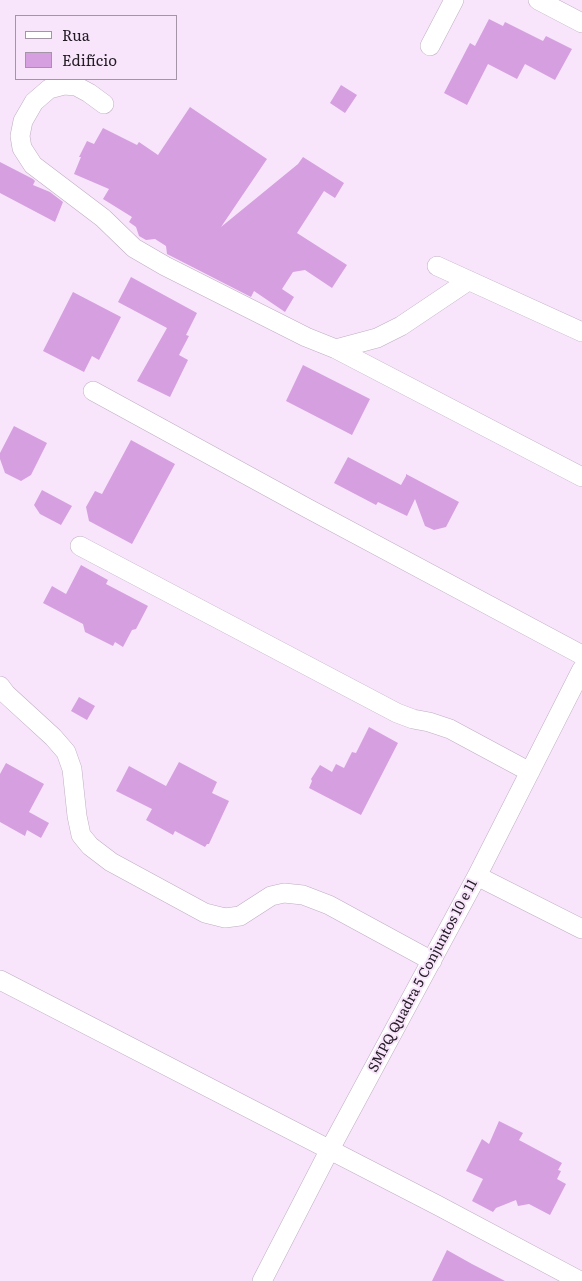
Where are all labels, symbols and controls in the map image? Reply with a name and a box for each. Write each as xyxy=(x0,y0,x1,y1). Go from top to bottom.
legend xyxy=(15,15,178,80)
text: Rua xyxy=(62,23,90,46)
text: Edifício xyxy=(62,48,117,71)
street label: SMPQ Quadra 5 Conjuntos 10 e 11 xyxy=(365,877,481,1075)

